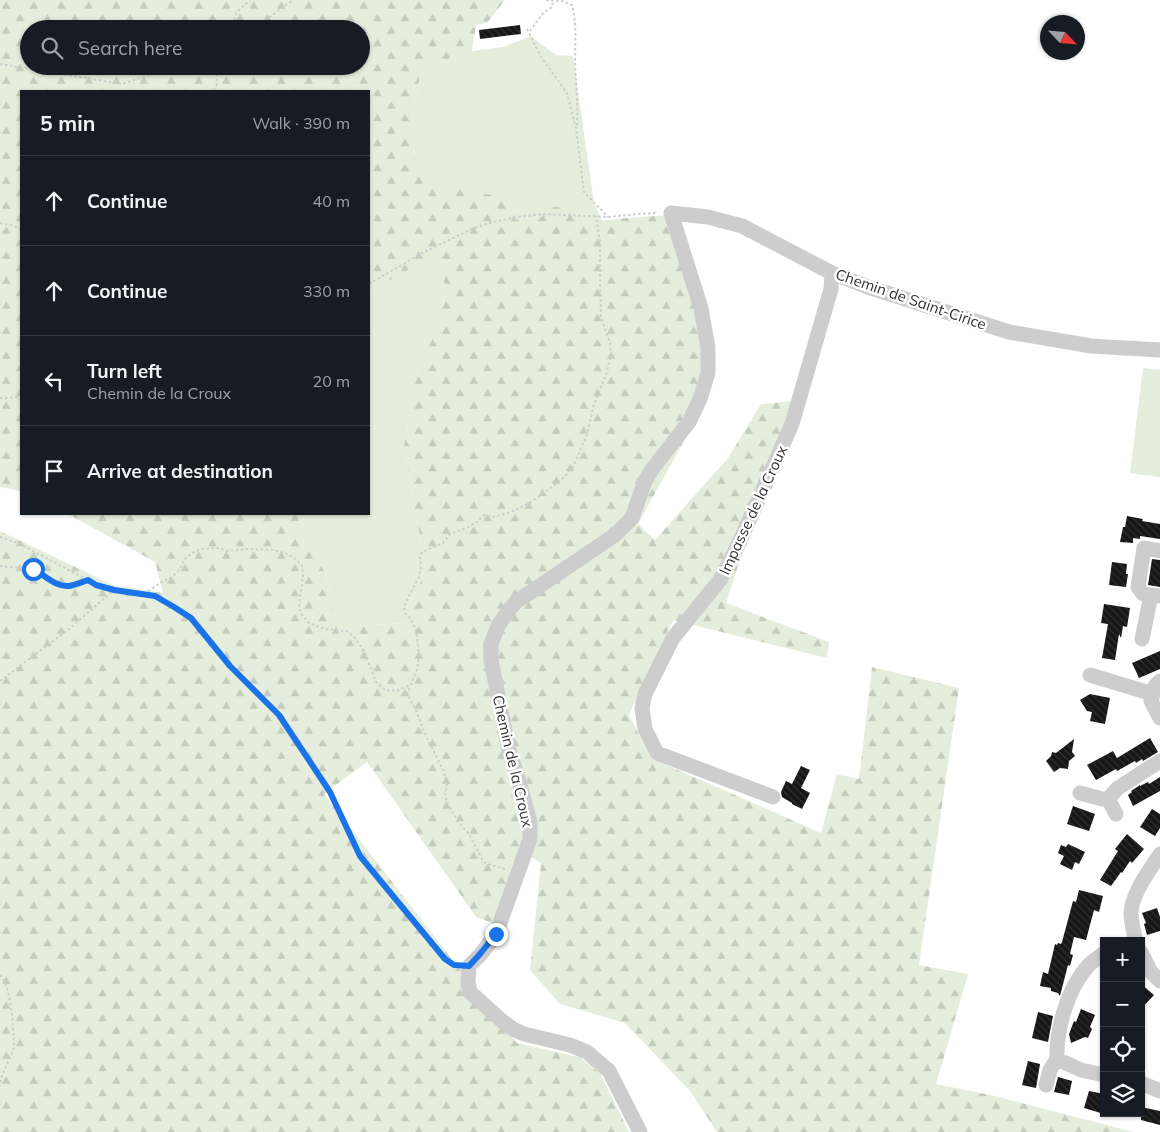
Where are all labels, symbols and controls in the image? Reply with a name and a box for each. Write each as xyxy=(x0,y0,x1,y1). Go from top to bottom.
north arrow xyxy=(1040,15,1085,60)
search box xyxy=(20,20,370,75)
icon: search xyxy=(38,34,66,62)
text: Search here xyxy=(78,36,182,60)
text: 5 min xyxy=(40,110,95,136)
text: Walk · 390 m xyxy=(252,113,350,133)
icon: ahead xyxy=(40,187,68,215)
text: Continue xyxy=(87,189,167,213)
text: 40 m xyxy=(313,191,350,211)
street label: Chemin de Saint-Cirice xyxy=(833,264,989,334)
icon: ahead xyxy=(40,277,68,305)
text: Continue xyxy=(87,279,167,303)
text: 330 m xyxy=(303,281,350,301)
text: Turn left xyxy=(87,359,162,383)
icon: left xyxy=(40,367,68,395)
text: 20 m xyxy=(313,371,350,391)
text: Chemin de la Croux xyxy=(87,383,231,403)
street label: Impasse de la Croux xyxy=(715,442,791,578)
icon: arrive xyxy=(40,457,68,485)
text: Arrive at destination xyxy=(87,459,273,483)
route start xyxy=(22,558,45,581)
street label: Chemin de la Croux xyxy=(489,693,537,829)
route end xyxy=(485,923,508,946)
map controls xyxy=(1100,937,1145,1117)
button: + xyxy=(1100,937,1145,982)
button: − xyxy=(1100,982,1145,1027)
button: locate xyxy=(1100,1027,1145,1072)
button: layers xyxy=(1100,1072,1145,1117)

